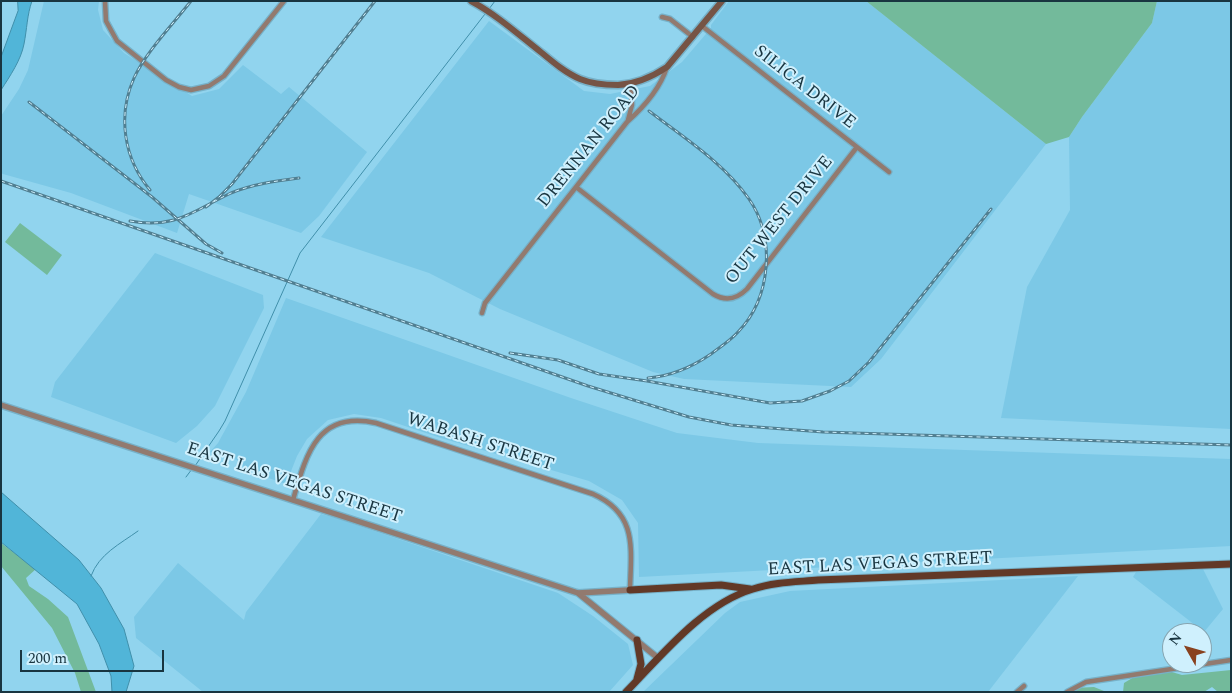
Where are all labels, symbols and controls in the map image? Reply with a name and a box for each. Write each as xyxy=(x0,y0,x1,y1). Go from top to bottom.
street label: SILICA DRIVE xyxy=(749,41,859,135)
street label: DRENNAN ROAD xyxy=(534,81,646,213)
street label: OUT WEST DRIVE xyxy=(722,152,838,290)
street label: WABASH STREET xyxy=(404,409,556,477)
street label: EAST LAS VEGAS STREET xyxy=(184,439,404,529)
street label: EAST LAS VEGAS STREET xyxy=(767,548,993,582)
north arrow xyxy=(1162,623,1212,673)
text: N xyxy=(1164,628,1187,650)
scale bar xyxy=(22,640,166,672)
text: 200 m xyxy=(28,647,67,670)

